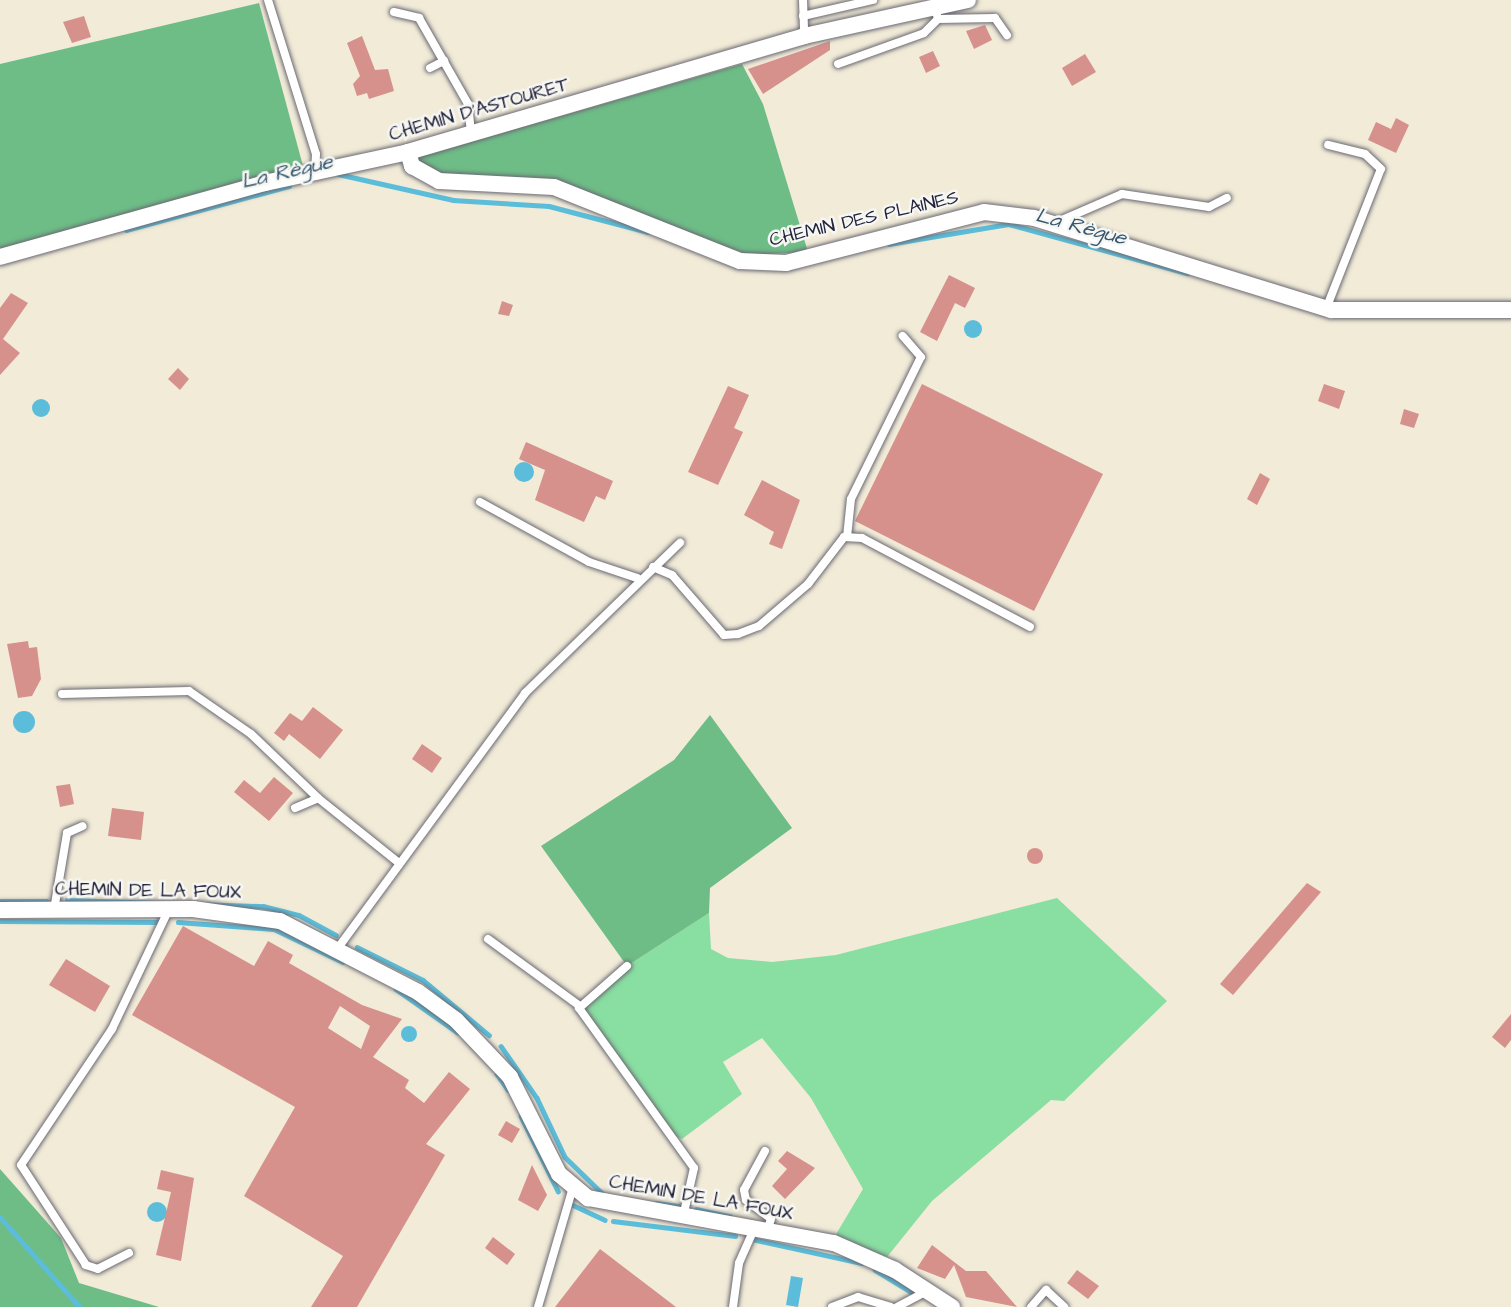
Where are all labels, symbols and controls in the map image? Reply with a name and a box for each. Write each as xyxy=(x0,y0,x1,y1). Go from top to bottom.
street label: CHEMIN D'ASTOURET xyxy=(386,73,572,147)
water label: La Règue xyxy=(239,149,335,195)
street label: CHEMIN DES PLAINES xyxy=(767,186,961,252)
water label: La Règue xyxy=(1033,203,1129,251)
street label: CHEMIN DE LA FOUX xyxy=(55,878,241,904)
street label: CHEMIN DE LA FOUX xyxy=(607,1171,795,1225)

